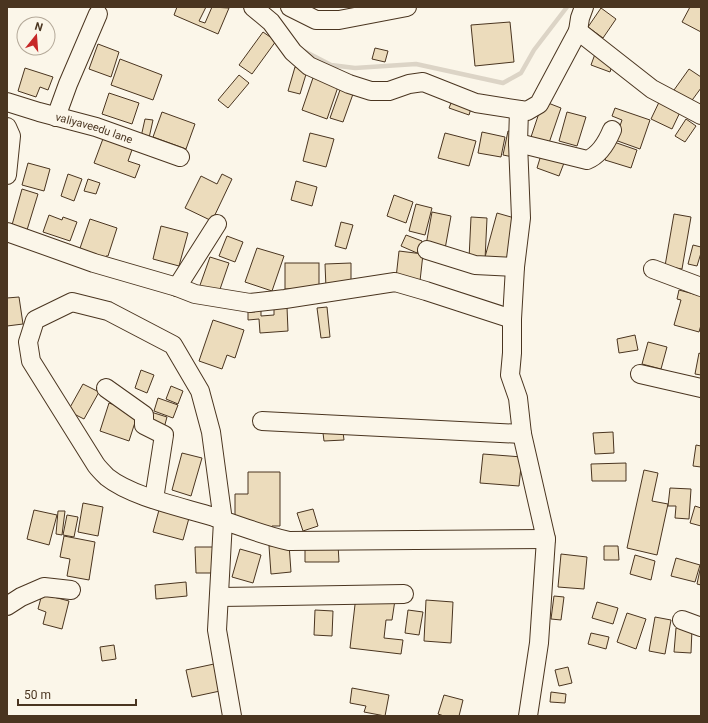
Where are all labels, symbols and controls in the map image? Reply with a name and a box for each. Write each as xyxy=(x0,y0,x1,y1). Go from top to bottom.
north arrow xyxy=(16,16,56,56)
text: N xyxy=(33,20,45,34)
street label: valiyaveedu lane xyxy=(54,110,135,146)
scale bar xyxy=(18,681,136,707)
text: 50 m xyxy=(24,688,51,702)

